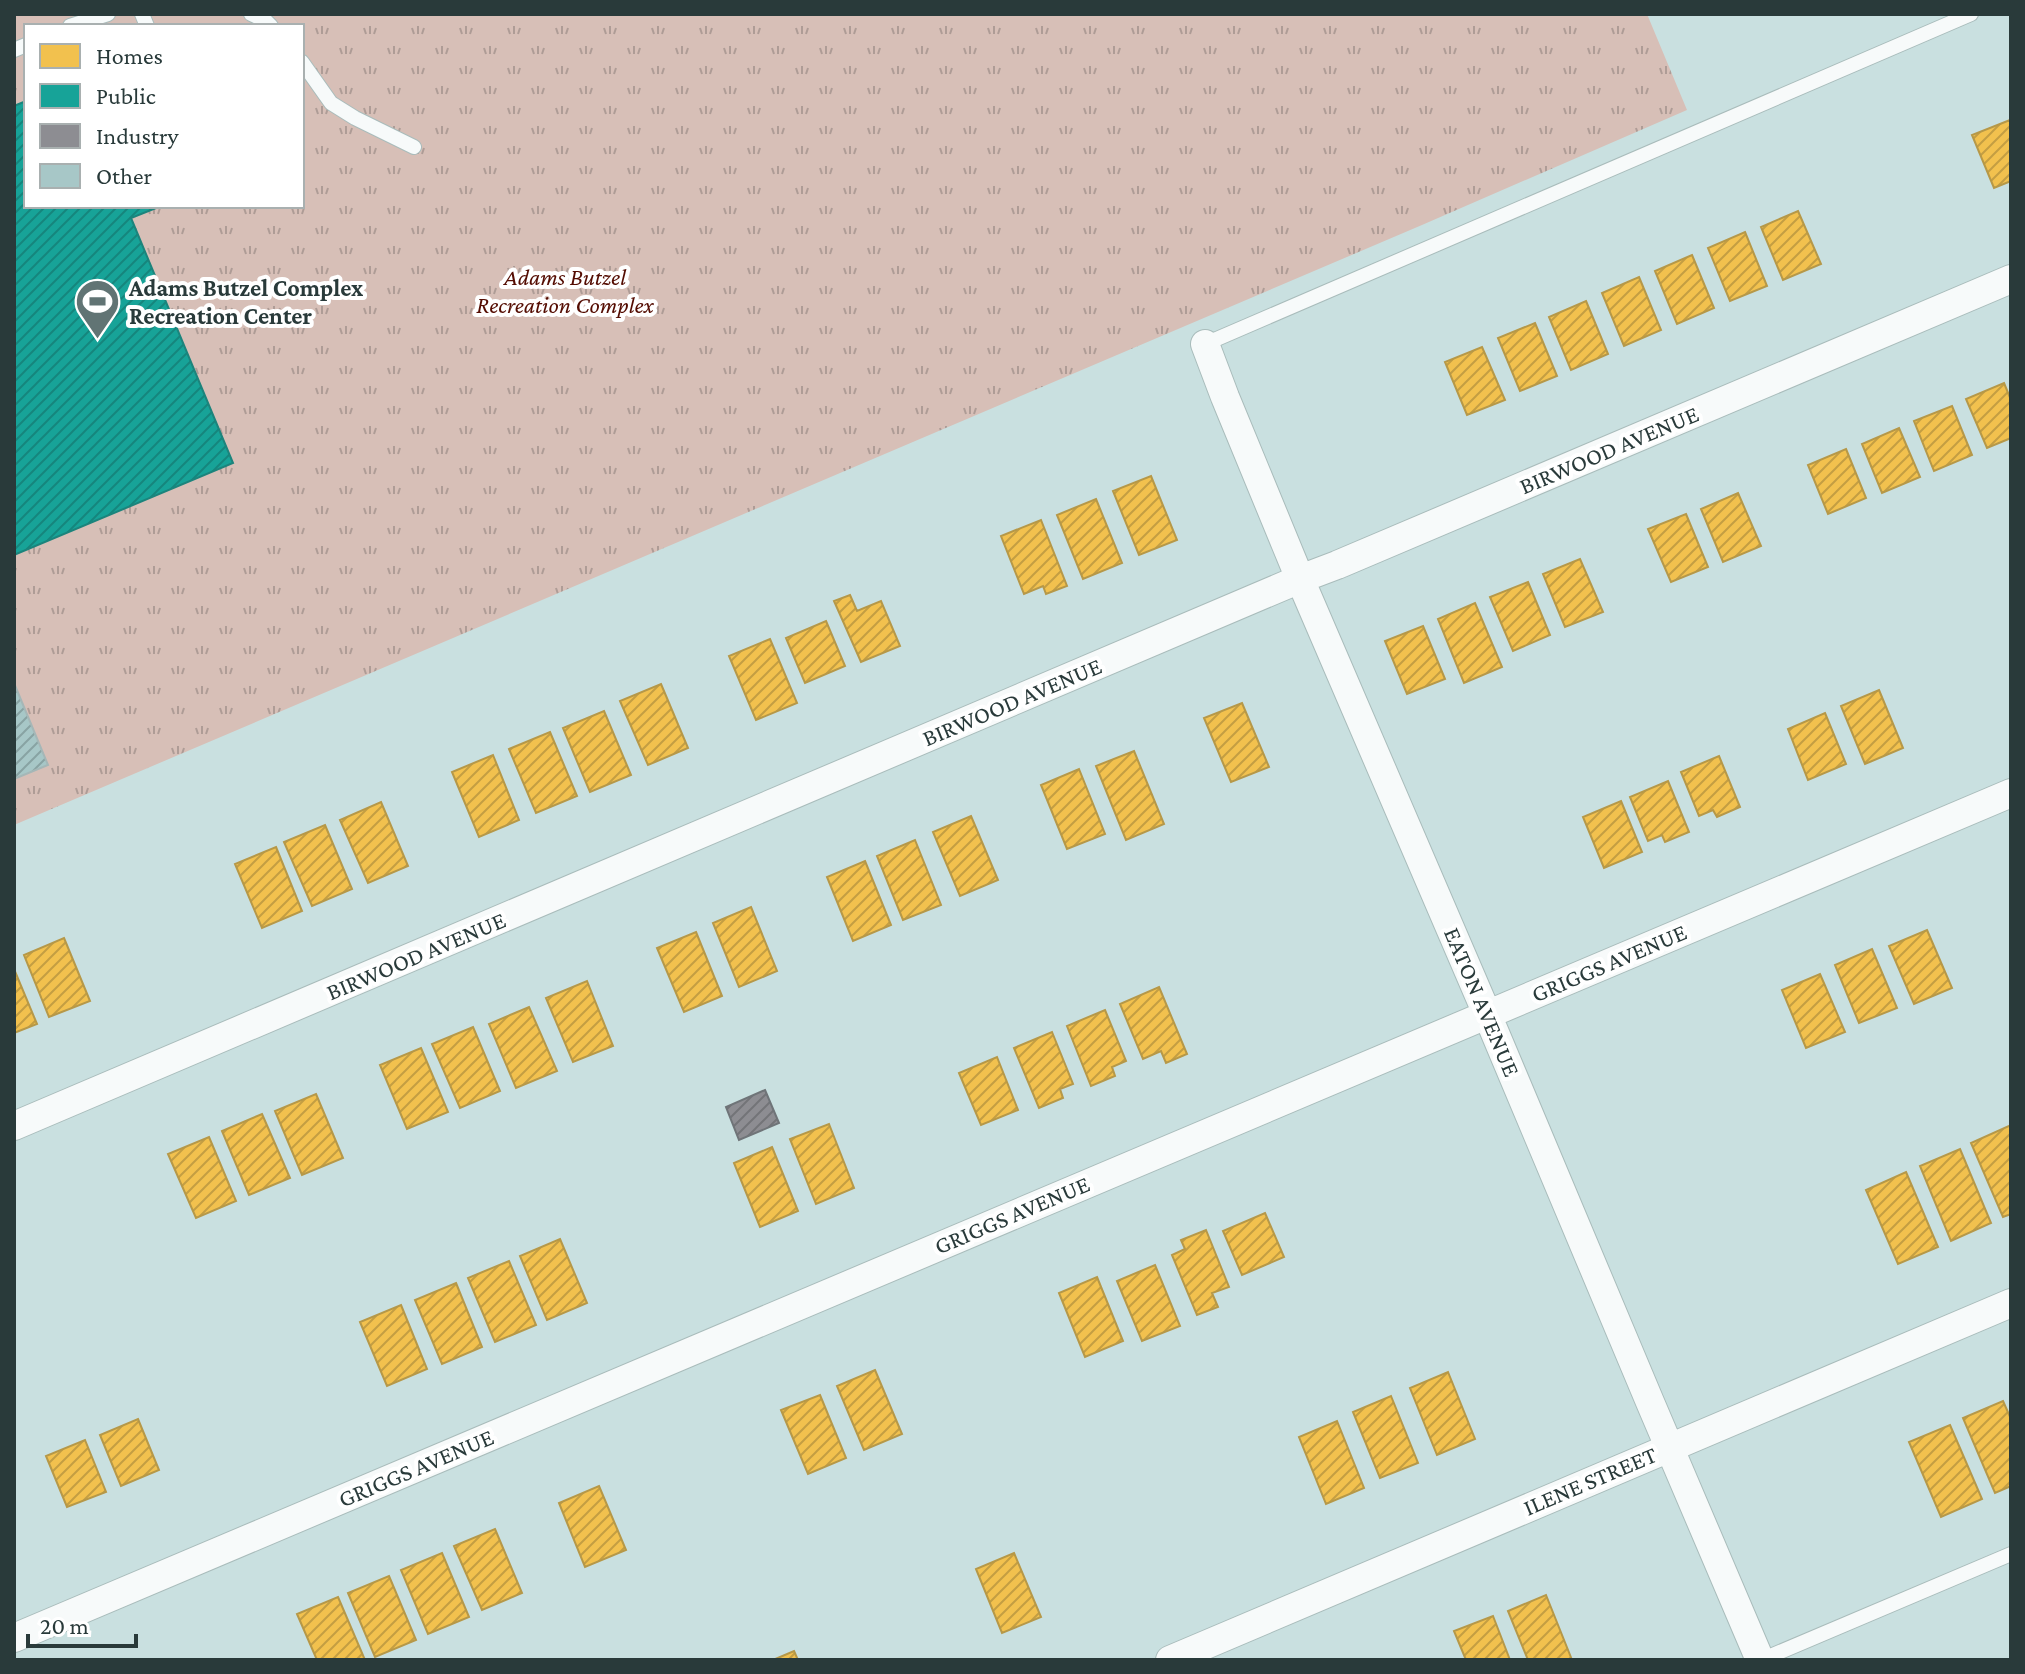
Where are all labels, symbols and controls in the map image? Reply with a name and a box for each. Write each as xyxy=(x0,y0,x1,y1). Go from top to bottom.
legend xyxy=(24,24,304,208)
text: Homes xyxy=(96,42,163,69)
text: Public xyxy=(96,82,156,109)
text: Industry xyxy=(96,122,179,149)
text: Other xyxy=(96,162,152,189)
park label: Adams Butzel Recreation Complex xyxy=(476,263,655,318)
place label: Adams Butzel Complex Recreation Center xyxy=(128,274,364,329)
sports icon: Adams Butzel Complex Recreation Center xyxy=(74,278,122,341)
street label: BIRWOOD AVENUE xyxy=(1515,400,1702,499)
street label: BIRWOOD AVENUE xyxy=(918,652,1105,751)
street label: BIRWOOD AVENUE xyxy=(322,906,509,1005)
street label: GRIGGS AVENUE xyxy=(1527,918,1691,1007)
street label: EATON AVENUE xyxy=(1439,923,1526,1080)
street label: GRIGGS AVENUE xyxy=(930,1170,1094,1259)
street label: GRIGGS AVENUE xyxy=(334,1423,498,1512)
street label: ILENE STREET xyxy=(1519,1440,1661,1521)
scale bar xyxy=(28,1598,136,1648)
text: 20 m xyxy=(40,1612,89,1639)

